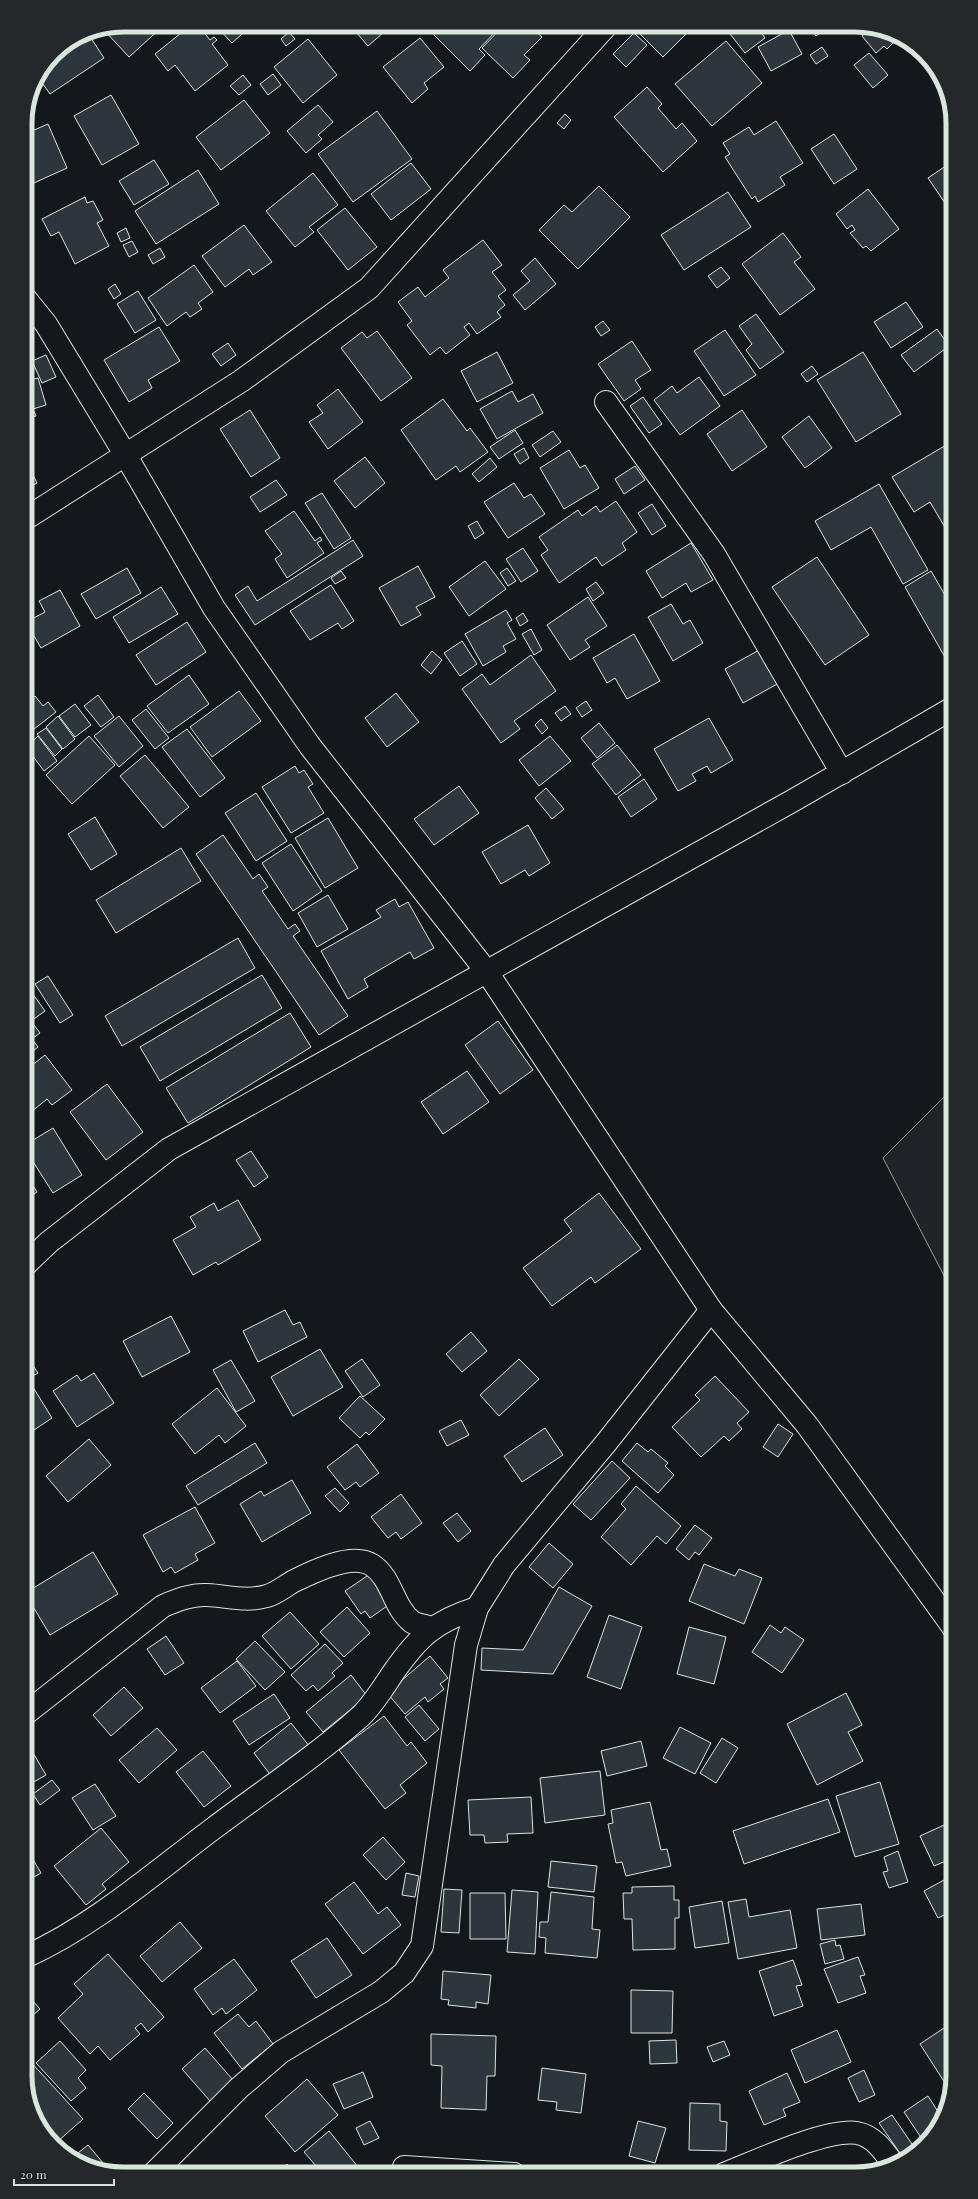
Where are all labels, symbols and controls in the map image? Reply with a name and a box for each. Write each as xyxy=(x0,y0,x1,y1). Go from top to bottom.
scale bar xyxy=(14,2161,114,2187)
text: 20 m xyxy=(20,2166,47,2182)

